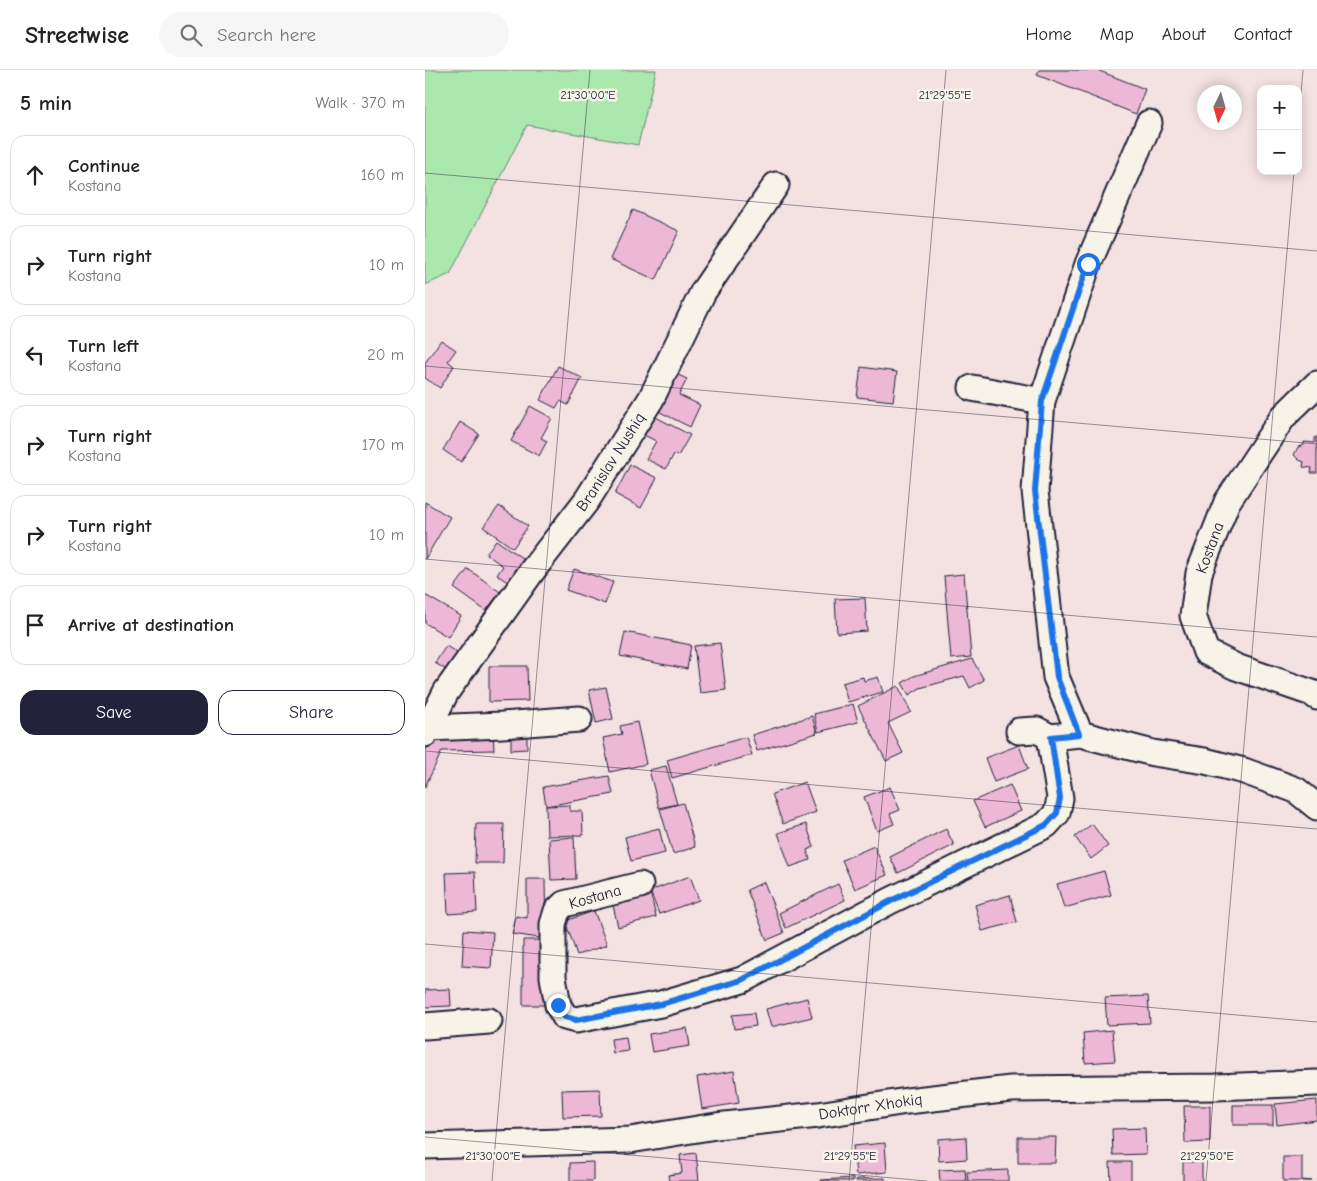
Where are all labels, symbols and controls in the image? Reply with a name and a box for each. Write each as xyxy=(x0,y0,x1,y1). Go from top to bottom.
search box xyxy=(159,12,509,57)
text: Streetwise xyxy=(25,21,129,49)
icon: search xyxy=(177,21,205,49)
text: Search here xyxy=(217,24,316,46)
text: Home xyxy=(1025,24,1072,45)
text: Map xyxy=(1100,24,1134,45)
text: About xyxy=(1162,24,1206,45)
text: Contact xyxy=(1234,24,1292,45)
north arrow xyxy=(1197,85,1242,130)
map controls xyxy=(1257,85,1302,175)
button: + xyxy=(1257,85,1302,130)
text: 21°30'00"E xyxy=(561,88,615,102)
text: 21°29'55"E xyxy=(919,88,971,102)
text: 5 min xyxy=(20,91,72,115)
text: Walk · 370 m xyxy=(315,94,405,112)
button: − xyxy=(1257,130,1302,175)
text: Continue xyxy=(68,155,140,177)
icon: ahead xyxy=(21,161,49,189)
text: 160 m xyxy=(361,166,404,184)
text: Kostana xyxy=(68,177,121,195)
text: Turn right xyxy=(68,245,152,267)
icon: right xyxy=(21,251,49,279)
route start xyxy=(1077,253,1100,276)
text: 10 m xyxy=(369,256,404,274)
text: Kostana xyxy=(68,267,121,285)
text: Turn left xyxy=(68,335,139,357)
icon: left xyxy=(21,341,49,369)
text: 20 m xyxy=(367,346,404,364)
text: Kostana xyxy=(68,357,121,375)
street label: Branislav Nushiq xyxy=(573,410,649,515)
text: Turn right xyxy=(68,425,152,447)
icon: right xyxy=(21,431,49,459)
text: 170 m xyxy=(362,436,404,454)
text: Kostana xyxy=(68,447,121,465)
text: Turn right xyxy=(68,515,152,537)
street label: Kostana xyxy=(1192,520,1228,576)
icon: right xyxy=(21,521,49,549)
text: 10 m xyxy=(369,526,404,544)
text: Kostana xyxy=(68,537,121,555)
icon: arrive xyxy=(21,611,49,639)
text: Arrive at destination xyxy=(68,614,234,636)
button: Save xyxy=(20,690,208,735)
button: Share xyxy=(218,690,405,735)
street label: Kostana xyxy=(567,881,623,913)
route end xyxy=(547,994,570,1017)
street label: Doktorr Xhokiq xyxy=(817,1090,923,1124)
text: 21°30'00"E xyxy=(466,1149,520,1163)
text: 21°29'55"E xyxy=(824,1149,876,1163)
text: 21°29'50"E xyxy=(1180,1149,1234,1163)

